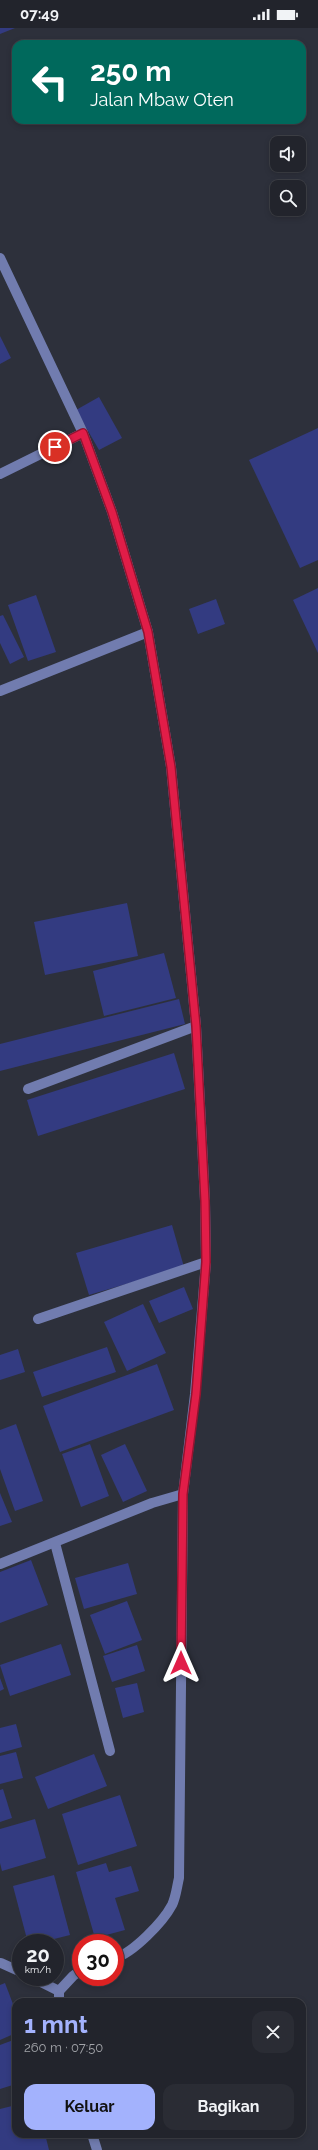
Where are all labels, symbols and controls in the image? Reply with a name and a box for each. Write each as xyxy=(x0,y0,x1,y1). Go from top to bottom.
text: 07:49 xyxy=(20,5,59,23)
text: 250 m xyxy=(90,55,171,88)
icon: left xyxy=(24,56,76,108)
text: Jalan Mbaw Oten xyxy=(90,89,234,110)
map controls xyxy=(270,136,306,216)
button: sound xyxy=(270,136,306,172)
button: search xyxy=(270,180,306,216)
pin xyxy=(38,430,72,464)
icon: arrive xyxy=(44,436,66,458)
position arrow xyxy=(160,1642,202,1684)
speed limit sign: 30 xyxy=(72,1934,124,1986)
text: 20 xyxy=(26,1943,50,1967)
text: km/h xyxy=(25,1964,51,1975)
text: 1 mnt xyxy=(24,2010,88,2039)
button: close xyxy=(252,2011,294,2053)
text: 260 m · 07:50 xyxy=(24,2040,103,2055)
button: Keluar xyxy=(24,2084,155,2130)
button: Bagikan xyxy=(163,2084,294,2130)

